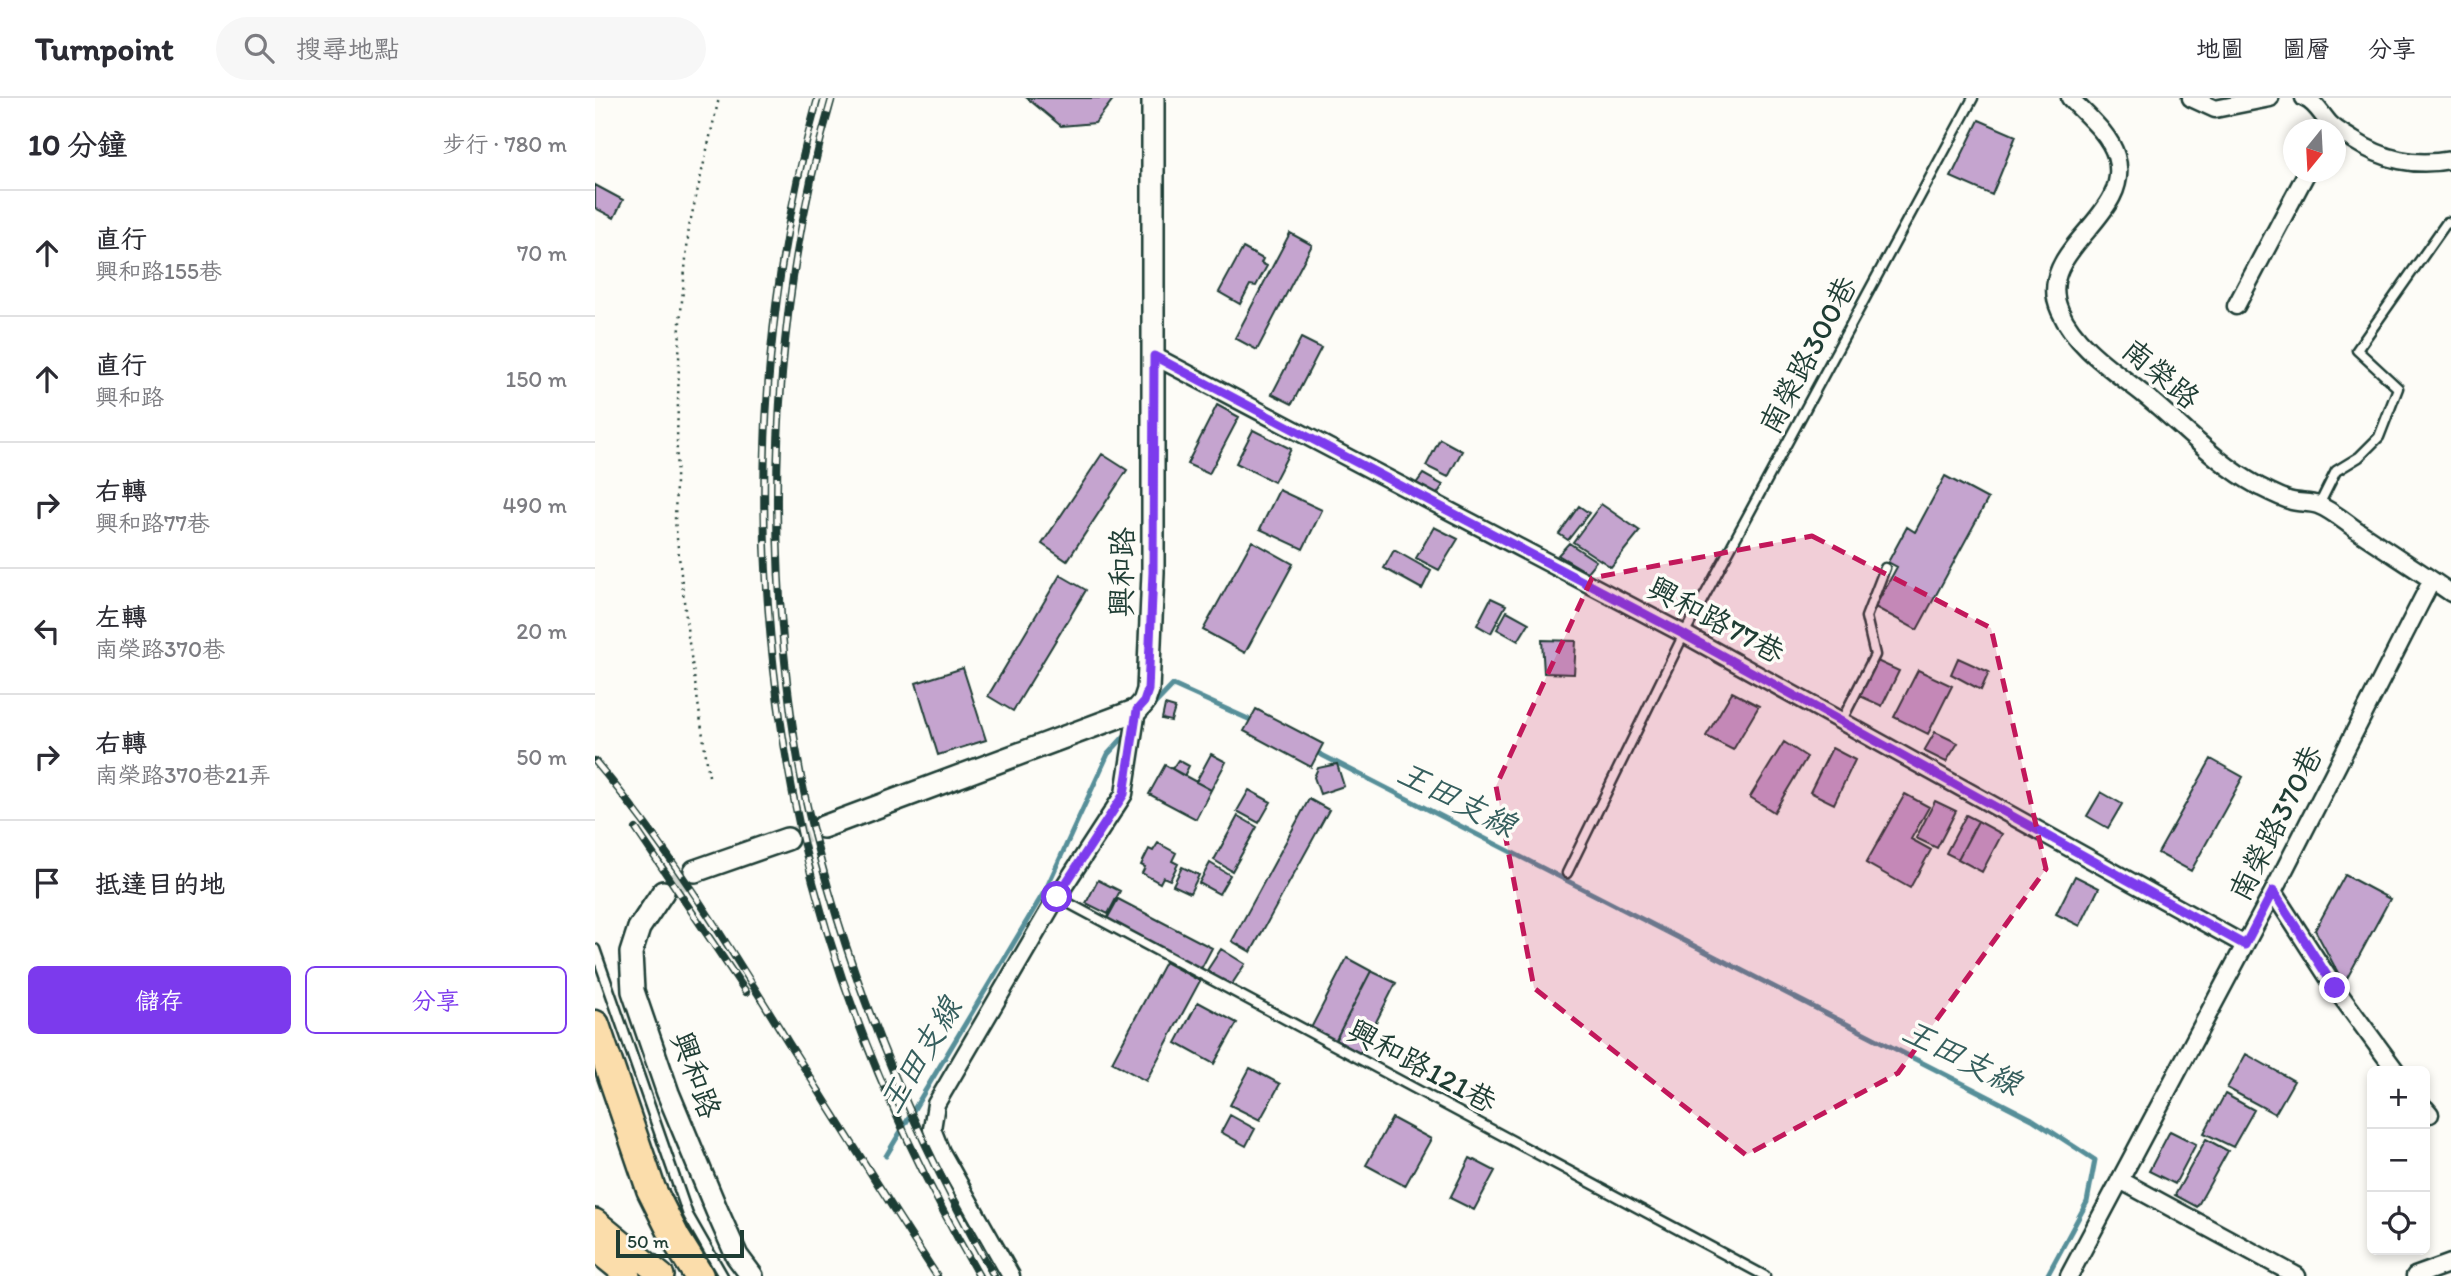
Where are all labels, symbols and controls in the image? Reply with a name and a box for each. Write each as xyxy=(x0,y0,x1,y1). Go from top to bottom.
search box xyxy=(216,17,706,80)
text: Turnpoint xyxy=(35,29,174,68)
icon: search xyxy=(240,29,278,67)
text: 搜尋地點 xyxy=(296,33,400,65)
text: 地圖 xyxy=(2196,34,2244,63)
text: 圖層 xyxy=(2282,34,2330,63)
text: 分享 xyxy=(2368,34,2416,63)
north arrow xyxy=(2283,119,2346,182)
text: 10 分鐘 xyxy=(28,126,127,163)
text: 步行 · 780 m xyxy=(442,130,567,158)
text: 直行 xyxy=(95,223,147,255)
icon: ahead xyxy=(28,234,66,272)
text: 70 m xyxy=(517,239,567,267)
text: 興和路155巷 xyxy=(95,257,222,285)
street label: 南榮路300巷 xyxy=(1751,270,1865,440)
street label: 南榮路 xyxy=(2115,331,2208,417)
text: 直行 xyxy=(95,349,147,381)
icon: ahead xyxy=(28,360,66,398)
text: 150 m xyxy=(506,365,567,393)
text: 興和路 xyxy=(95,383,164,411)
text: 右轉 xyxy=(95,475,147,507)
icon: right xyxy=(28,486,66,524)
text: 490 m xyxy=(502,491,567,519)
text: 興和路77巷 xyxy=(95,509,210,537)
street label: 興和路 xyxy=(1102,527,1141,617)
street label: 興和路77巷 xyxy=(1641,568,1791,671)
text: 左轉 xyxy=(95,601,147,633)
icon: left xyxy=(28,612,66,650)
text: 20 m xyxy=(516,617,567,645)
text: 南榮路370巷 xyxy=(95,635,225,663)
text: 右轉 xyxy=(95,727,147,759)
icon: right xyxy=(28,738,66,776)
street label: 南榮路370巷 xyxy=(2221,739,2331,907)
text: 50 m xyxy=(516,743,567,771)
water label: 王田支線 xyxy=(1391,753,1524,846)
text: 南榮路370巷21弄 xyxy=(95,761,271,789)
icon: arrive xyxy=(28,864,66,902)
text: 抵達目的地 xyxy=(95,868,225,900)
route start xyxy=(1041,881,1072,912)
button: 儲存 xyxy=(28,966,291,1034)
button: 分享 xyxy=(305,966,567,1034)
route end xyxy=(2319,972,2350,1003)
water label: 王田支線 xyxy=(871,989,970,1120)
street label: 興和路121巷 xyxy=(1341,1011,1503,1120)
water label: 王田支線 xyxy=(1896,1011,2029,1104)
street label: 興和路 xyxy=(664,1026,729,1123)
map controls xyxy=(2367,1066,2430,1255)
button: + xyxy=(2367,1066,2430,1129)
button: − xyxy=(2367,1129,2430,1192)
button: locate xyxy=(2367,1192,2430,1255)
scale bar xyxy=(616,1227,744,1259)
text: 50 m xyxy=(627,1230,669,1253)

